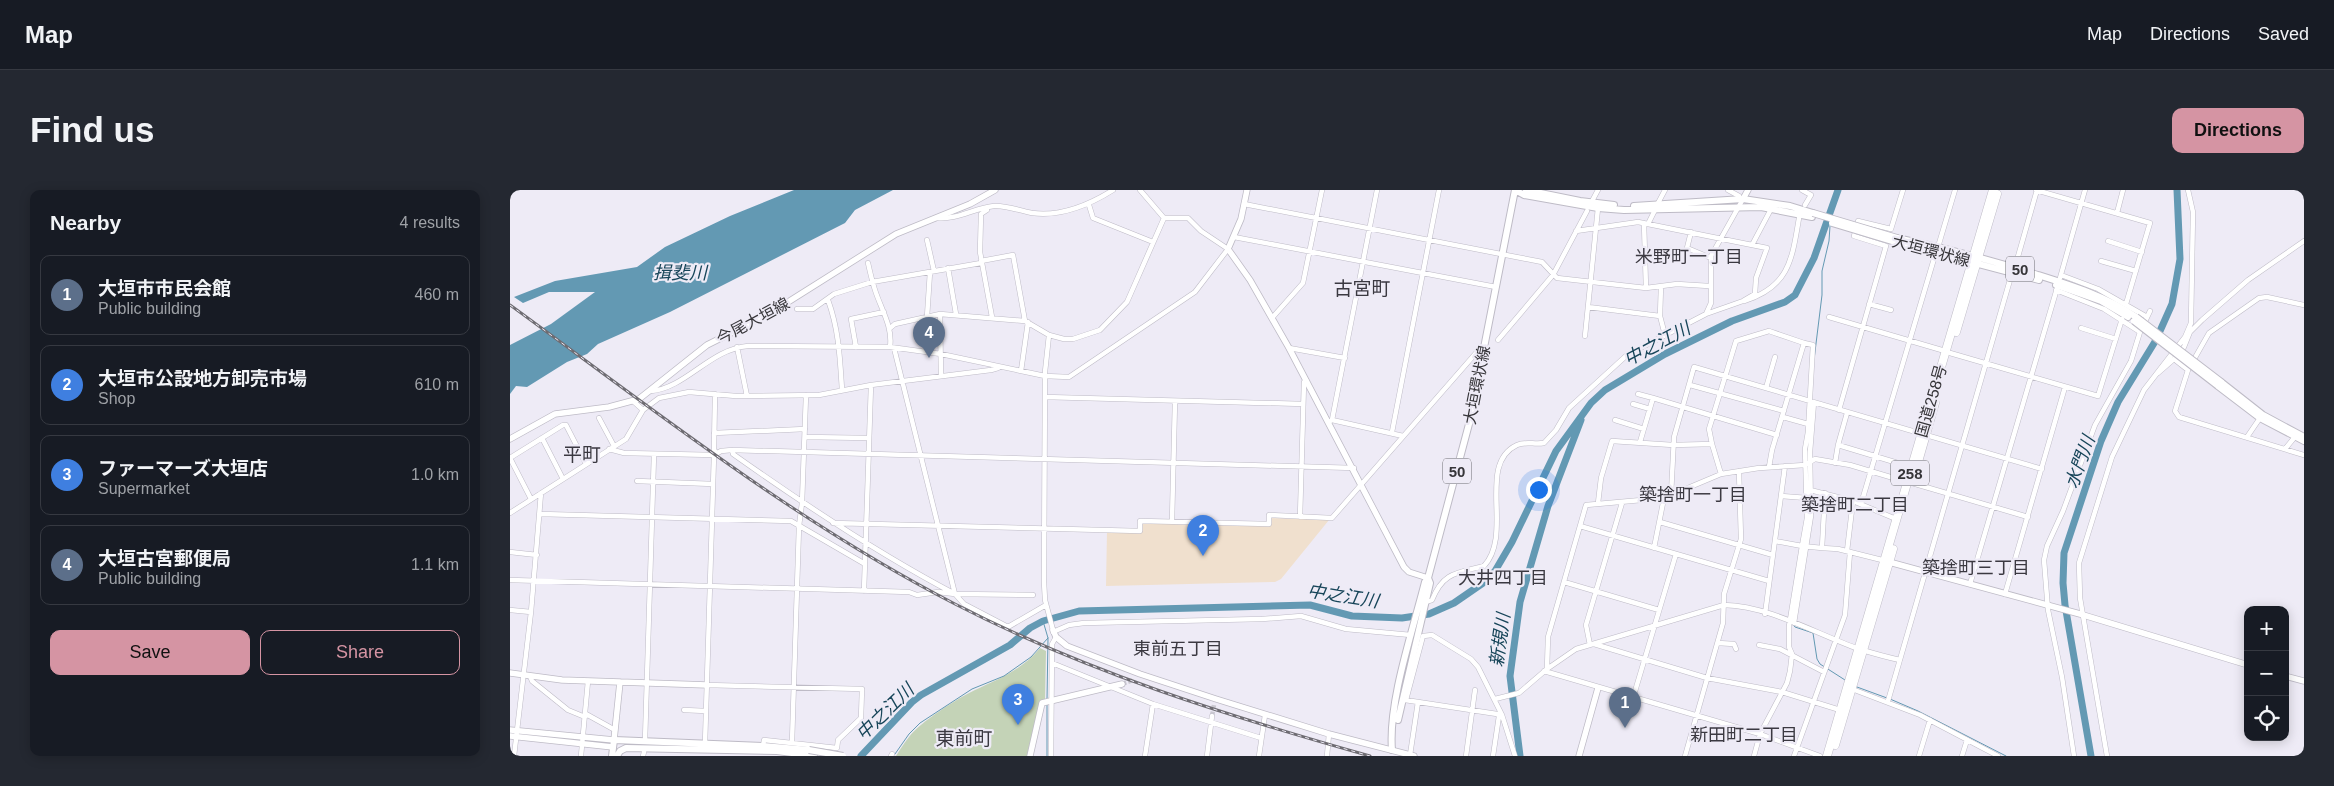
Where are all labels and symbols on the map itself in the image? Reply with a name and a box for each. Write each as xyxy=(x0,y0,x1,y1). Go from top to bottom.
street label: 大垣環状線 xyxy=(1890,232,1972,270)
district label: 米野町一丁目 xyxy=(1635,247,1743,267)
road number: 50 xyxy=(2006,256,2034,282)
water label: 揖斐川 xyxy=(653,263,709,283)
district label: 古宮町 xyxy=(1333,278,1391,299)
street label: 今尾大垣線 xyxy=(714,295,792,347)
pin: 4 xyxy=(913,317,945,358)
water label: 中之江川 xyxy=(1621,317,1695,370)
street label: 大垣環状線 xyxy=(1461,344,1493,426)
street label: 国道258号 xyxy=(1913,363,1949,439)
water label: 水門川 xyxy=(2061,431,2099,491)
district label: 平町 xyxy=(563,444,601,465)
road number: 50 xyxy=(1443,458,1471,484)
road number: 258 xyxy=(1891,460,1929,486)
your location xyxy=(1526,477,1552,503)
district label: 築捨町一丁目 xyxy=(1639,485,1747,505)
district label: 築捨町二丁目 xyxy=(1801,495,1909,515)
pin: 2 xyxy=(1187,515,1219,556)
district label: 築捨町三丁目 xyxy=(1922,558,2030,578)
district label: 大井四丁目 xyxy=(1458,568,1548,588)
water label: 中之江川 xyxy=(1306,580,1382,612)
water label: 新規川 xyxy=(1486,610,1514,668)
district label: 東前五丁目 xyxy=(1133,639,1223,659)
water label: 中之江川 xyxy=(852,678,919,744)
pin: 3 xyxy=(1002,684,1034,725)
pin: 1 xyxy=(1609,687,1641,728)
district label: 新田町二丁目 xyxy=(1690,725,1798,745)
district label: 東前町 xyxy=(935,728,993,749)

